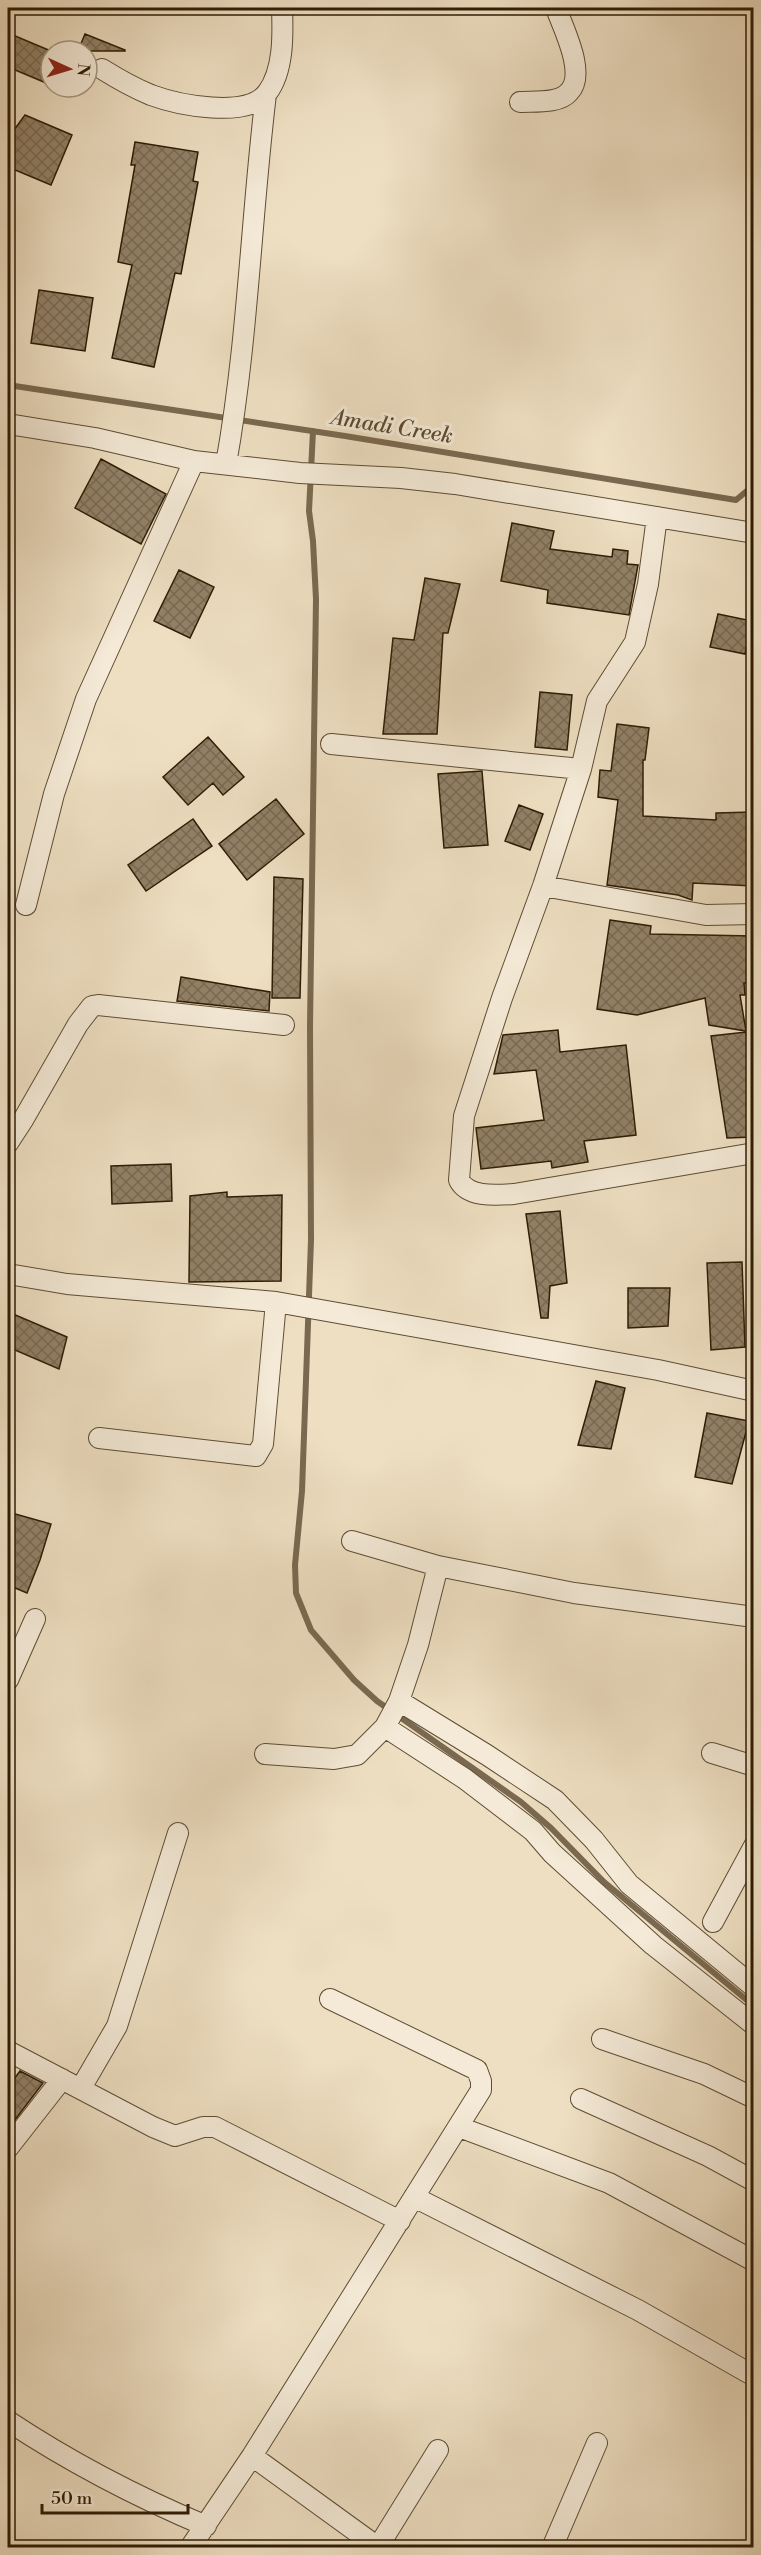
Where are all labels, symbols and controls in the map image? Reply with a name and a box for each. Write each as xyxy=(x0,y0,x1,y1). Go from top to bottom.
north arrow xyxy=(39,39,99,99)
text: N xyxy=(73,63,93,77)
water label: Amadi Creek xyxy=(327,404,455,450)
scale bar xyxy=(42,2477,188,2515)
text: 50 m xyxy=(51,2487,93,2510)

